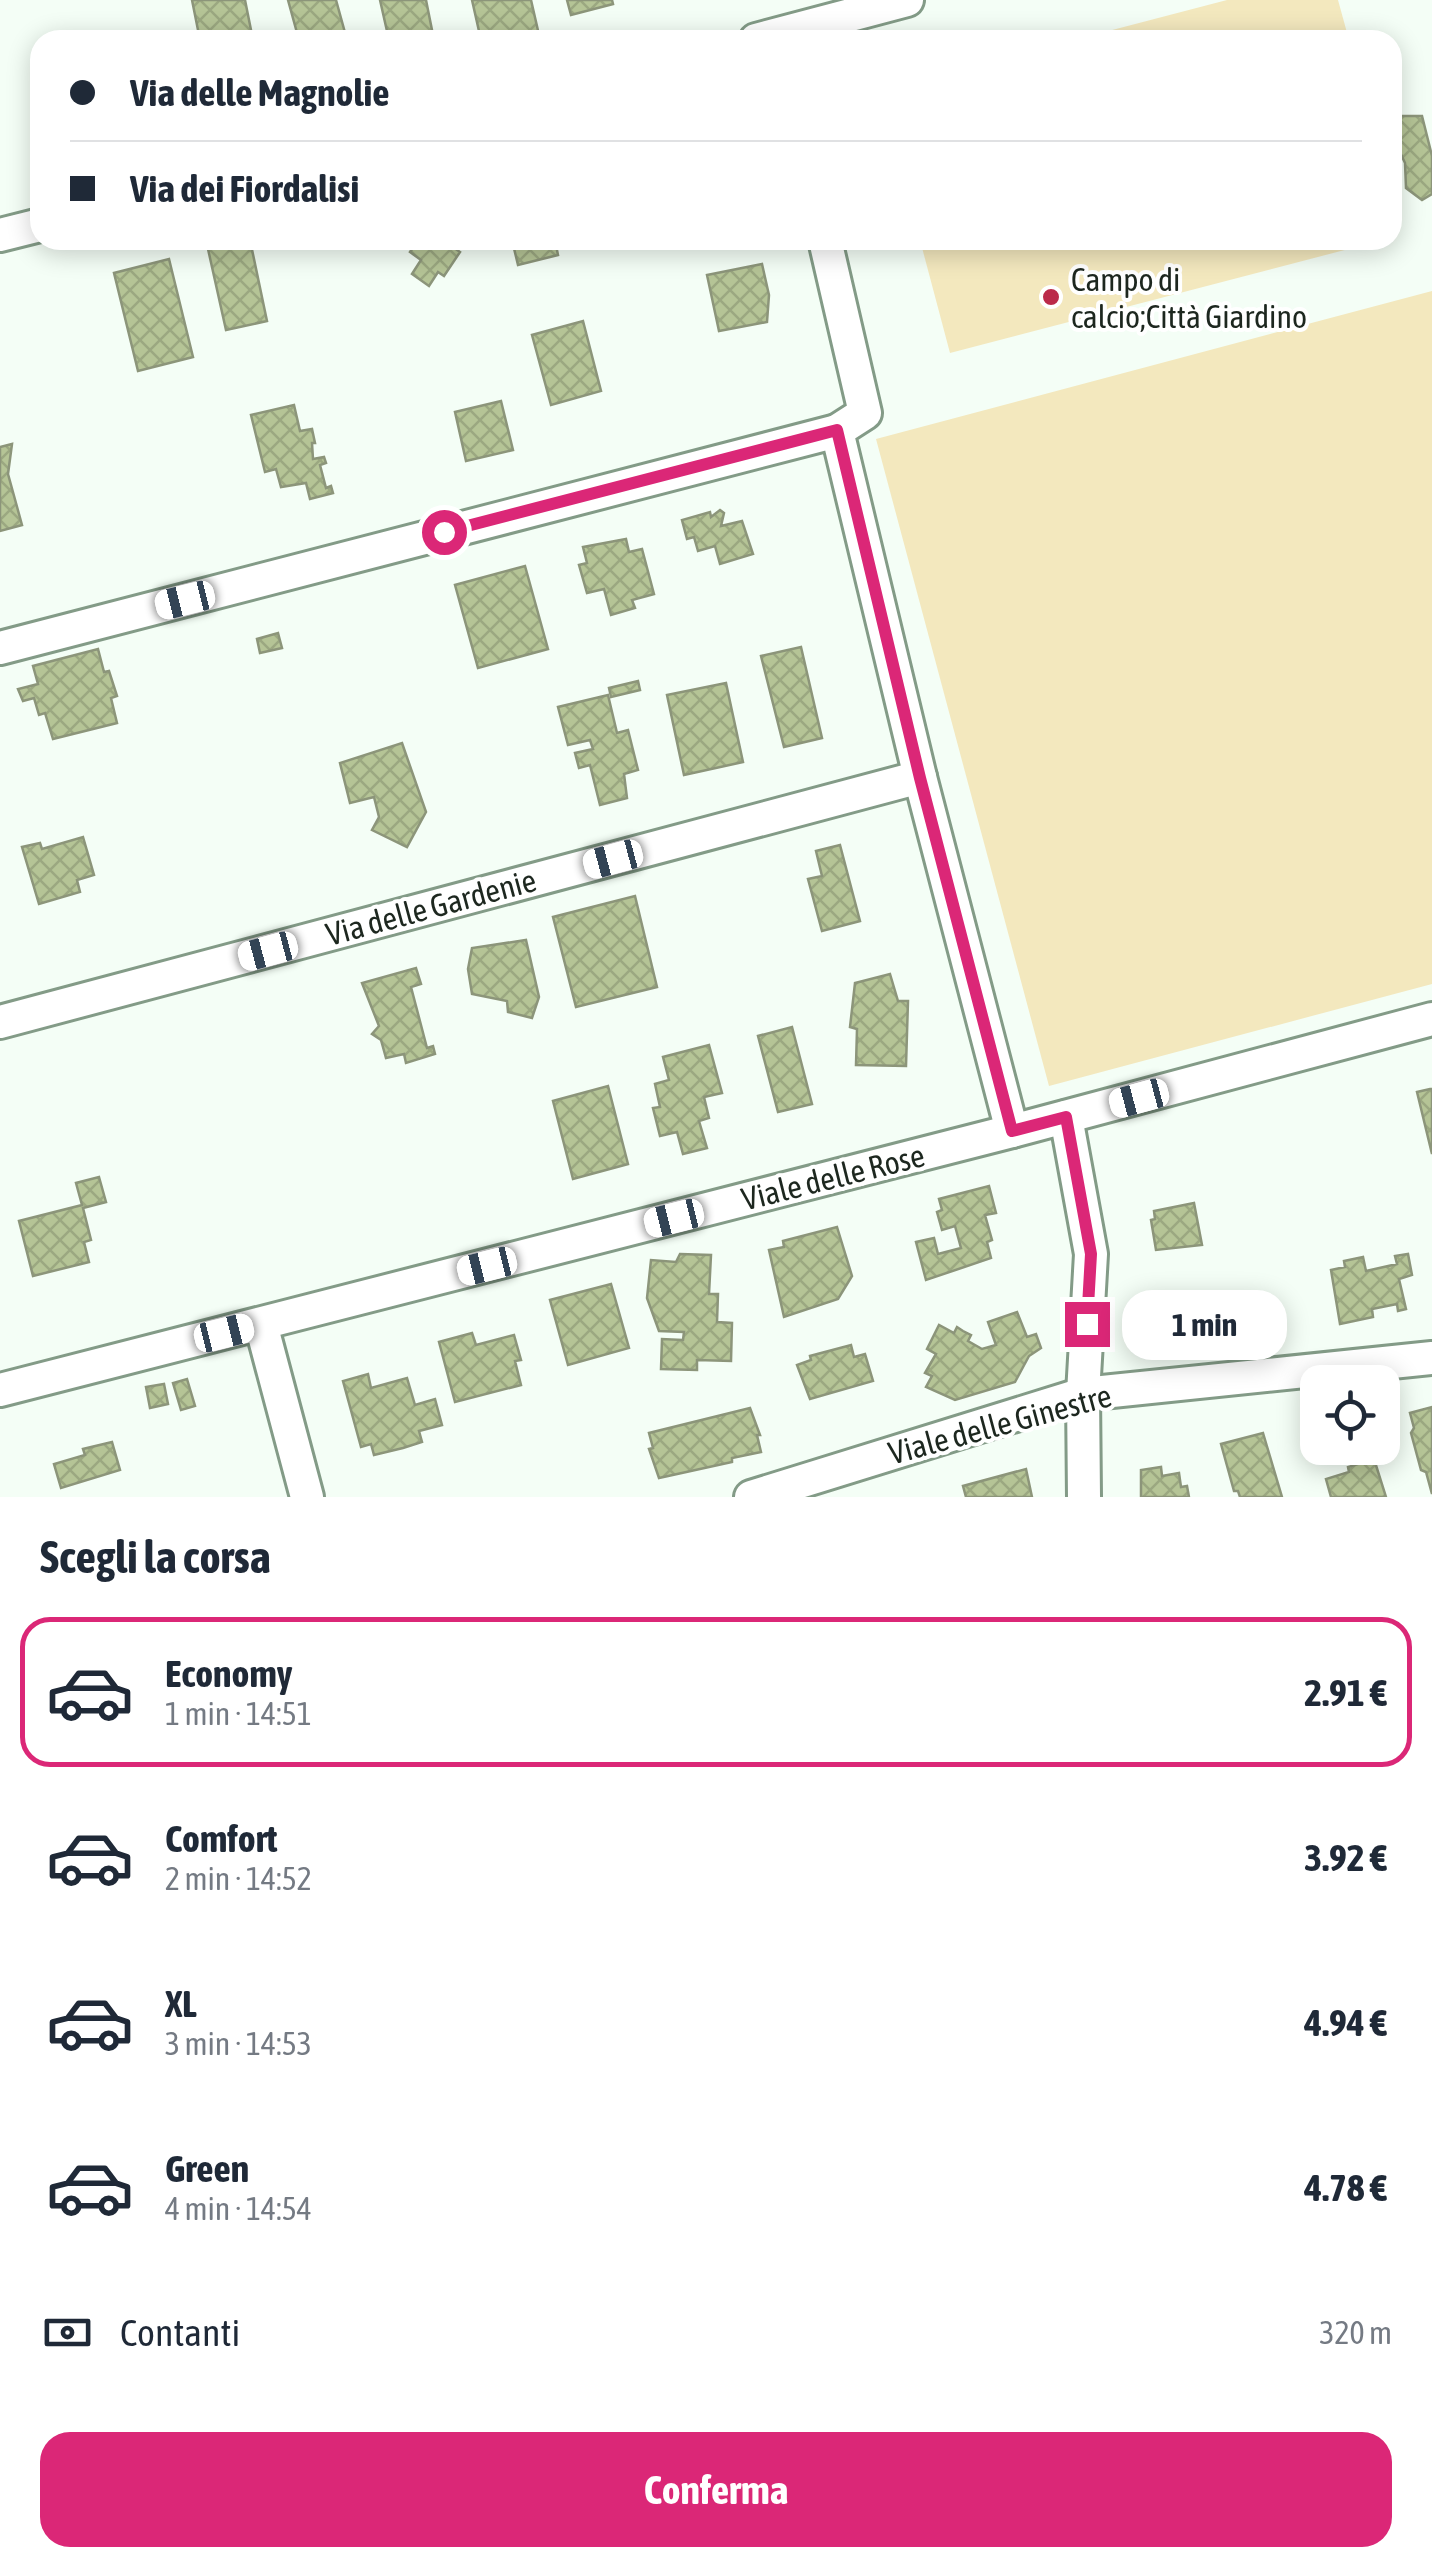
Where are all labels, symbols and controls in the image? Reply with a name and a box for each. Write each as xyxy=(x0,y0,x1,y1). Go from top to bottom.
text: Via delle Magnolie xyxy=(130,71,390,114)
text: Via dei Fiordalisi xyxy=(130,167,359,210)
place label: Campo di calcio;Città Giardino xyxy=(1071,261,1307,335)
marker: Campo di calcio;Città Giardino xyxy=(1040,286,1062,308)
route start xyxy=(422,510,467,555)
car xyxy=(152,578,218,622)
car xyxy=(580,837,646,881)
street label: Via delle Gardenie xyxy=(322,861,540,953)
car xyxy=(235,929,301,973)
car xyxy=(1106,1076,1172,1120)
street label: Viale delle Rose xyxy=(738,1136,928,1218)
car xyxy=(641,1196,707,1240)
car xyxy=(454,1244,520,1288)
callout: 1 min xyxy=(1122,1289,1287,1359)
route end xyxy=(1065,1302,1110,1347)
text: 1 min xyxy=(1172,1306,1237,1343)
car xyxy=(191,1311,257,1355)
map controls xyxy=(1300,1365,1400,1465)
button: locate xyxy=(1300,1365,1400,1465)
street label: Viale delle Ginestre xyxy=(885,1376,1115,1472)
text: Scegli la corsa xyxy=(40,1531,271,1583)
icon: car xyxy=(45,1647,135,1737)
text: Economy xyxy=(165,1652,292,1695)
text: 2.91 € xyxy=(1304,1671,1387,1714)
text: 1 min · 14:51 xyxy=(165,1695,312,1732)
icon: car xyxy=(45,1812,135,1902)
text: Comfort xyxy=(165,1817,277,1860)
text: 3.92 € xyxy=(1304,1836,1387,1879)
text: 2 min · 14:52 xyxy=(165,1860,312,1897)
icon: car xyxy=(45,1977,135,2067)
text: XL xyxy=(165,1982,197,2025)
text: 4.94 € xyxy=(1304,2001,1387,2044)
text: 3 min · 14:53 xyxy=(165,2025,312,2062)
icon: car xyxy=(45,2142,135,2232)
text: Green xyxy=(165,2147,249,2190)
text: 4.78 € xyxy=(1304,2166,1387,2209)
text: 4 min · 14:54 xyxy=(165,2190,312,2227)
icon: cash xyxy=(40,2305,95,2360)
text: Contanti xyxy=(120,2311,240,2354)
text: 320 m xyxy=(1319,2314,1392,2351)
button: Conferma xyxy=(40,2432,1392,2547)

